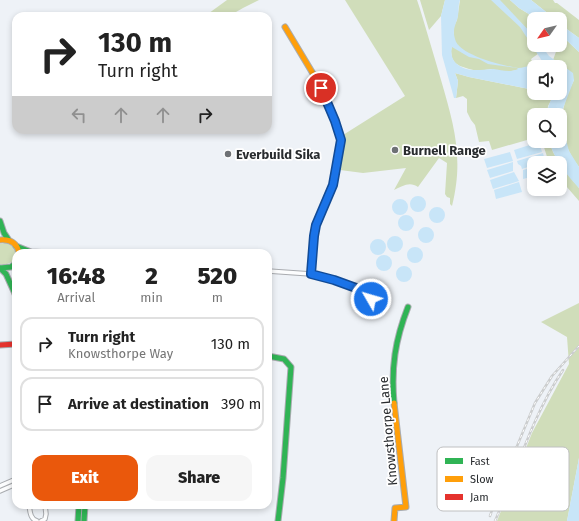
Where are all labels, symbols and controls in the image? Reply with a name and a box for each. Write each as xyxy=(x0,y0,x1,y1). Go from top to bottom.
north arrow xyxy=(527,12,567,52)
map controls xyxy=(527,12,567,196)
text: 130 m xyxy=(98,26,172,59)
icon: right xyxy=(32,28,84,80)
text: Turn right xyxy=(98,60,178,82)
button: sound xyxy=(527,60,567,100)
pin xyxy=(304,71,338,105)
icon: arrive xyxy=(310,77,332,99)
icon: left xyxy=(68,104,90,126)
icon: ahead xyxy=(110,104,132,126)
icon: ahead xyxy=(152,104,174,126)
icon: right xyxy=(194,104,216,126)
button: search xyxy=(527,108,567,148)
place label: Burnell Range xyxy=(403,143,486,158)
marker: Burnell Range xyxy=(390,145,400,155)
place label: Everbuild Sika xyxy=(236,147,320,162)
marker: Everbuild Sika xyxy=(223,149,233,159)
button: layers xyxy=(527,156,567,196)
text: 16:48 xyxy=(47,262,106,290)
text: 2 xyxy=(145,262,158,290)
text: 520 xyxy=(198,262,237,290)
position arrow xyxy=(350,278,392,320)
text: Arrival xyxy=(57,290,95,305)
text: min xyxy=(140,290,163,305)
text: m xyxy=(212,290,223,305)
text: Turn right xyxy=(68,328,135,346)
icon: right xyxy=(34,333,56,355)
text: 130 m xyxy=(211,335,250,353)
text: Knowsthorpe Way xyxy=(68,346,173,361)
street label: Knowsthorpe Lane xyxy=(376,376,400,486)
icon: arrive xyxy=(34,393,56,415)
text: Arrive at destination xyxy=(68,395,209,413)
text: 390 m xyxy=(221,395,261,413)
legend xyxy=(437,447,569,511)
button: Exit xyxy=(32,455,138,501)
button: Share xyxy=(146,455,252,501)
text: Fast xyxy=(470,455,490,468)
text: Slow xyxy=(470,473,494,486)
text: Jam xyxy=(470,491,489,504)

